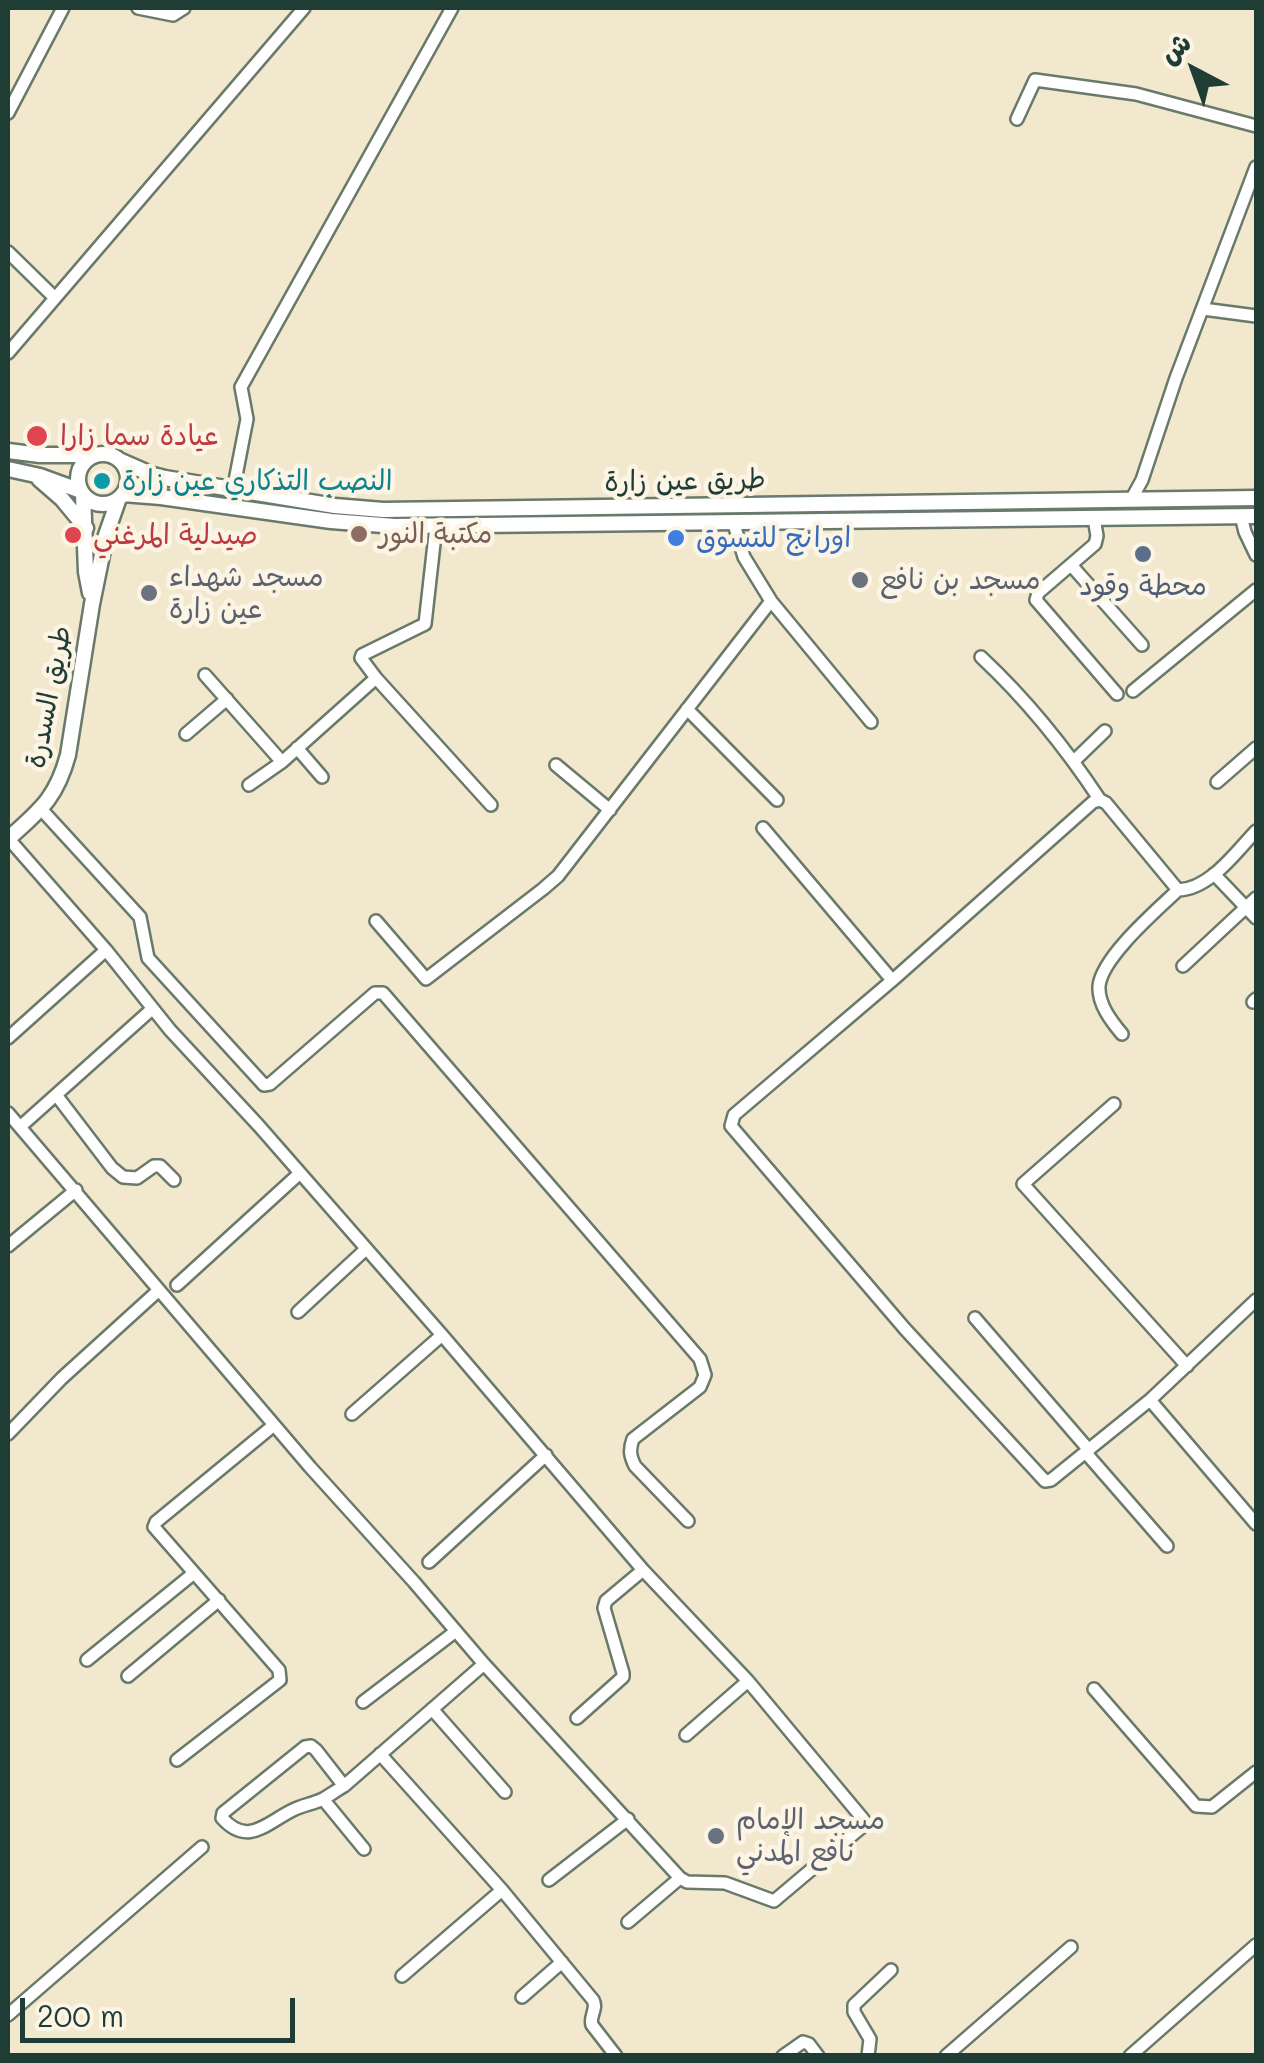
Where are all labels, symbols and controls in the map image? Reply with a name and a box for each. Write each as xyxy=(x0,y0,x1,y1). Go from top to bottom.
north arrow xyxy=(1144,20,1244,120)
text: ش xyxy=(1151,24,1198,71)
place label: عيادة سما زارا xyxy=(60,419,219,453)
marker: عيادة سما زارا xyxy=(24,423,50,449)
street label: طريق عين زارة xyxy=(604,463,766,499)
place label: النصب التذكاري عين زارة xyxy=(122,464,393,498)
marker: النصب التذكاري عين زارة xyxy=(91,470,113,492)
place label: مكتبة النور xyxy=(379,517,492,551)
place label: صيدلية المرغني xyxy=(93,518,258,552)
place label: اورانج للتسوق xyxy=(696,521,851,555)
marker: مكتبة النور xyxy=(348,523,370,545)
marker: صيدلية المرغني xyxy=(62,524,84,546)
marker: اورانج للتسوق xyxy=(665,527,687,549)
marker: محطة وقود xyxy=(1132,543,1154,565)
place label: مسجد شهداء عين زارة xyxy=(169,560,323,626)
place label: مسجد بن نافع xyxy=(880,563,1041,597)
marker: مسجد بن نافع xyxy=(849,569,871,591)
place label: محطة وقود xyxy=(1079,569,1207,603)
marker: مسجد شهداء عين زارة xyxy=(138,582,160,604)
street label: طريق السدرة xyxy=(19,623,79,771)
place label: مسجد الإمام نافع المدني xyxy=(736,1803,885,1869)
marker: مسجد الإمام نافع المدني xyxy=(705,1825,727,1847)
scale bar xyxy=(25,1978,300,2040)
text: 200 m xyxy=(37,1995,124,2035)

